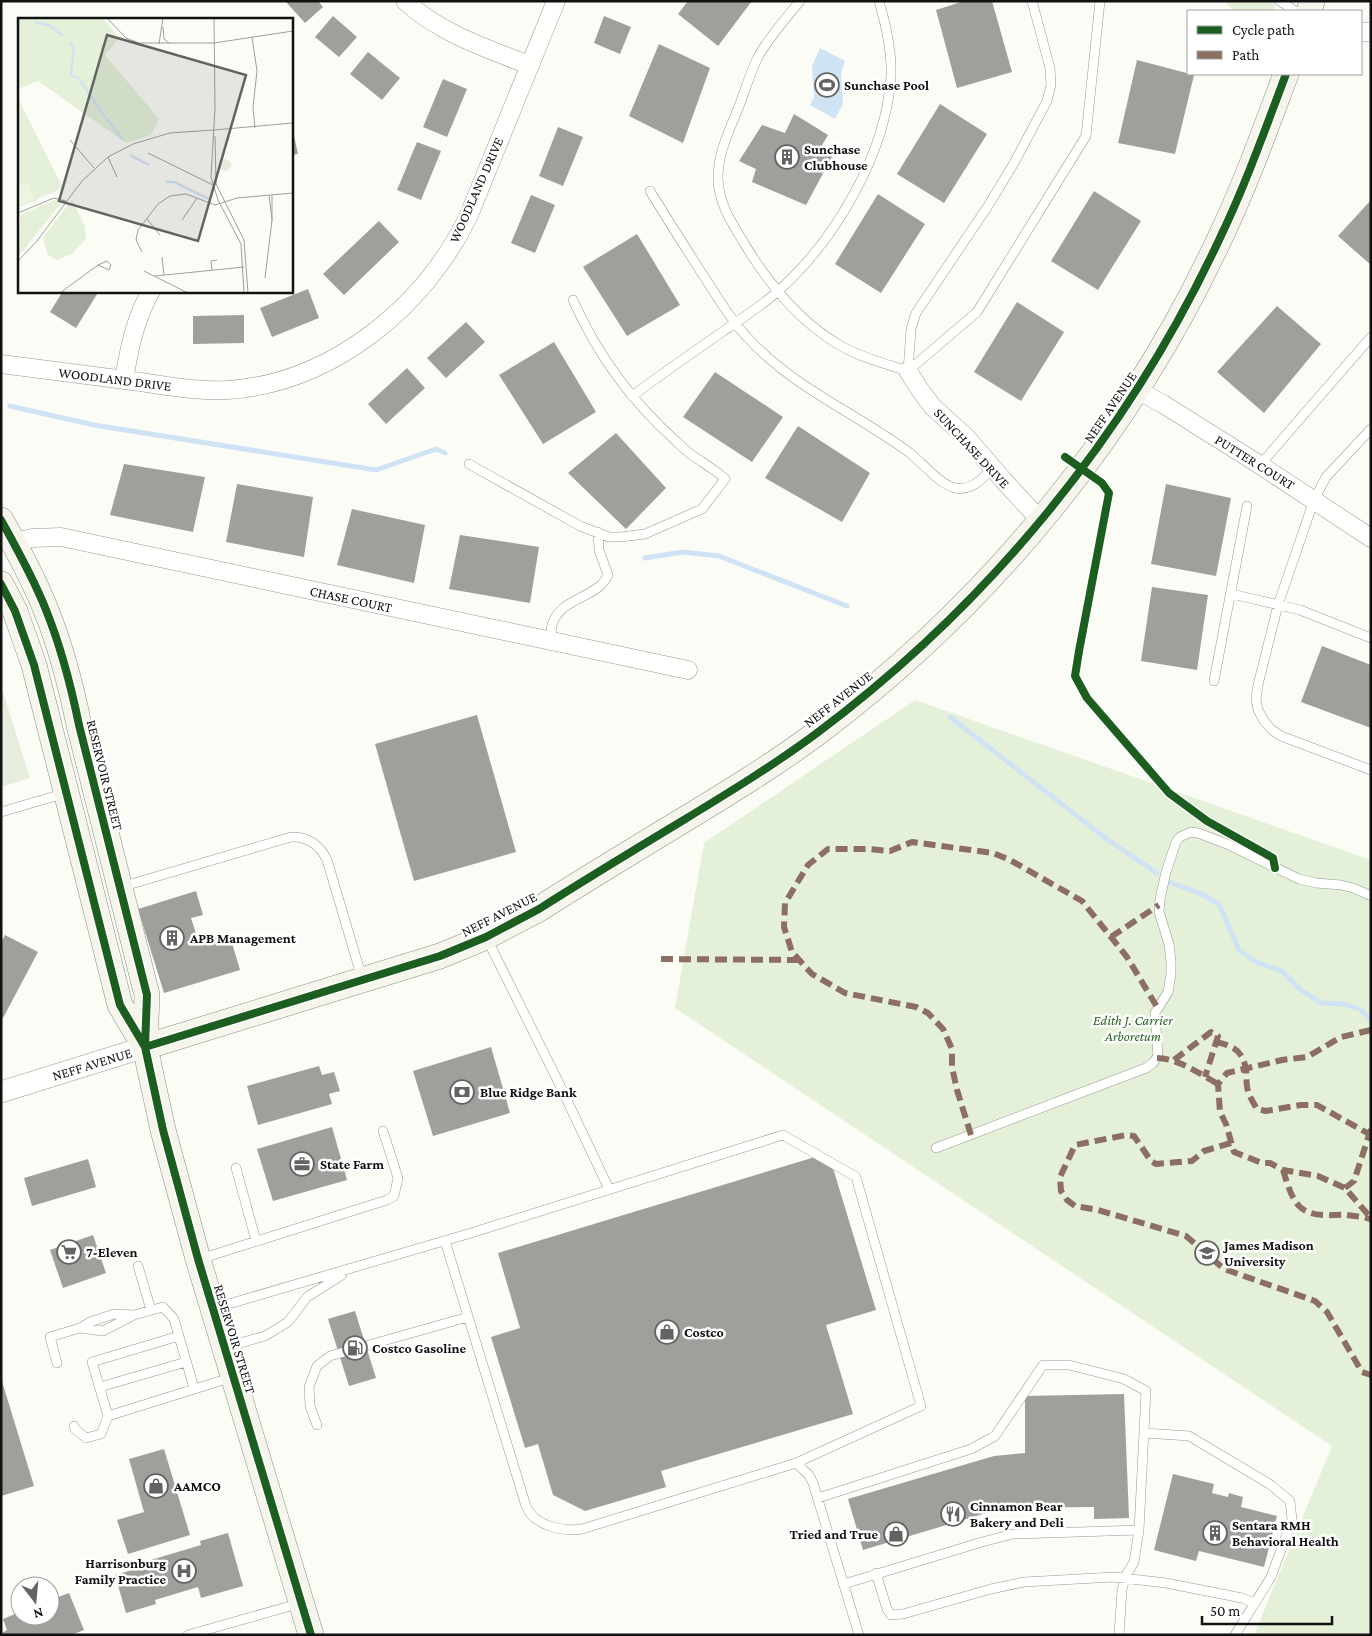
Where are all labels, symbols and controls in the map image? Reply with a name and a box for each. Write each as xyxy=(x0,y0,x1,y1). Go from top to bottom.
legend xyxy=(1187,10,1362,75)
inset map xyxy=(18,18,292,292)
text: Cycle path xyxy=(1232,22,1295,39)
text: Path xyxy=(1232,47,1259,63)
sports icon: Sunchase Pool xyxy=(814,72,840,98)
place label: Sunchase Pool xyxy=(844,77,929,93)
street label: WOODLAND DRIVE xyxy=(446,134,507,245)
place label: Sunchase Clubhouse xyxy=(804,141,868,173)
building icon: Sunchase Clubhouse xyxy=(774,144,800,170)
street label: WOODLAND DRIVE xyxy=(58,364,173,394)
street label: NEFF AVENUE xyxy=(1080,368,1140,446)
street label: SUNCHASE DRIVE xyxy=(931,405,1014,492)
street label: PUTTER COURT xyxy=(1212,431,1298,493)
street label: CHASE COURT xyxy=(308,582,394,616)
street label: NEFF AVENUE xyxy=(801,667,876,731)
street label: RESERVOIR STREET xyxy=(84,718,127,832)
street label: NEFF AVENUE xyxy=(459,888,540,940)
building icon: APB Management xyxy=(159,925,185,951)
place label: APB Management xyxy=(189,930,297,946)
park label: Edith J. Carrier Arboretum xyxy=(1093,1012,1174,1044)
street label: NEFF AVENUE xyxy=(50,1044,134,1084)
bank icon: Blue Ridge Bank xyxy=(449,1079,475,1105)
place label: Blue Ridge Bank xyxy=(480,1084,577,1100)
office icon: State Farm xyxy=(289,1151,315,1177)
place label: State Farm xyxy=(320,1156,384,1172)
place label: James Madison University xyxy=(1222,1237,1314,1269)
supermarket icon: 7-Eleven xyxy=(56,1239,82,1265)
school or university icon: James Madison University xyxy=(1194,1240,1220,1266)
place label: 7-Eleven xyxy=(86,1244,137,1260)
street label: RESERVOIR STREET xyxy=(211,1282,259,1396)
shop icon: Costco xyxy=(654,1319,680,1345)
place label: Costco xyxy=(684,1324,724,1340)
fuel station icon: Costco Gasoline xyxy=(342,1335,368,1361)
place label: Costco Gasoline xyxy=(372,1340,467,1356)
shop icon: AAMCO xyxy=(143,1473,169,1499)
place label: AAMCO xyxy=(173,1478,221,1494)
place label: Cinnamon Bear Bakery and Deli xyxy=(970,1498,1064,1530)
restaurant icon: Cinnamon Bear Bakery and Deli xyxy=(940,1501,966,1527)
place label: Sentara RMH Behavioral Health xyxy=(1232,1517,1339,1549)
building icon: Sentara RMH Behavioral Health xyxy=(1202,1520,1228,1546)
shop icon: Tried and True xyxy=(883,1521,909,1547)
place label: Tried and True xyxy=(789,1526,878,1542)
place label: Harrisonburg Family Practice xyxy=(75,1555,166,1587)
hospital icon: Harrisonburg Family Practice xyxy=(171,1558,197,1584)
north arrow xyxy=(10,1576,60,1626)
scale bar xyxy=(1202,1594,1332,1626)
text: 50 m xyxy=(1210,1603,1240,1619)
text: N xyxy=(31,1604,45,1623)

